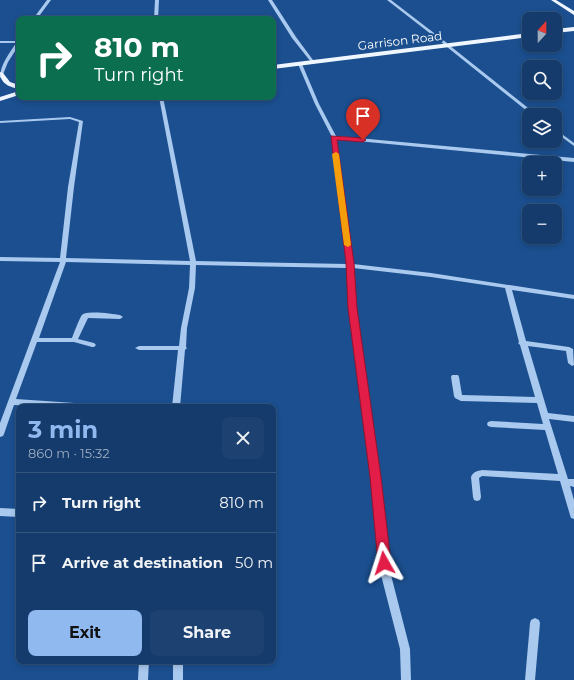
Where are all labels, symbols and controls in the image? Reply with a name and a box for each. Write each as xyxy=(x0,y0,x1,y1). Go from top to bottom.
north arrow xyxy=(522,12,562,52)
map controls xyxy=(522,12,562,244)
street label: Garrison Road xyxy=(357,28,443,53)
text: 810 m xyxy=(94,30,180,64)
icon: right xyxy=(28,32,80,84)
button: search xyxy=(522,60,562,100)
text: Turn right xyxy=(94,64,184,86)
pin xyxy=(346,99,380,140)
icon: arrive xyxy=(352,105,374,127)
button: layers xyxy=(522,108,562,148)
button: + xyxy=(522,156,562,196)
button: − xyxy=(522,204,562,244)
text: 3 min xyxy=(28,415,98,444)
button: close xyxy=(222,417,264,459)
text: 860 m · 15:32 xyxy=(28,445,110,461)
icon: right xyxy=(28,492,50,514)
text: Turn right xyxy=(62,493,141,512)
text: 810 m xyxy=(219,493,264,512)
position arrow xyxy=(363,542,405,584)
icon: arrive xyxy=(28,552,50,574)
text: Arrive at destination xyxy=(62,553,223,572)
text: 50 m xyxy=(235,553,273,572)
button: Exit xyxy=(28,610,142,656)
button: Share xyxy=(150,610,264,656)

